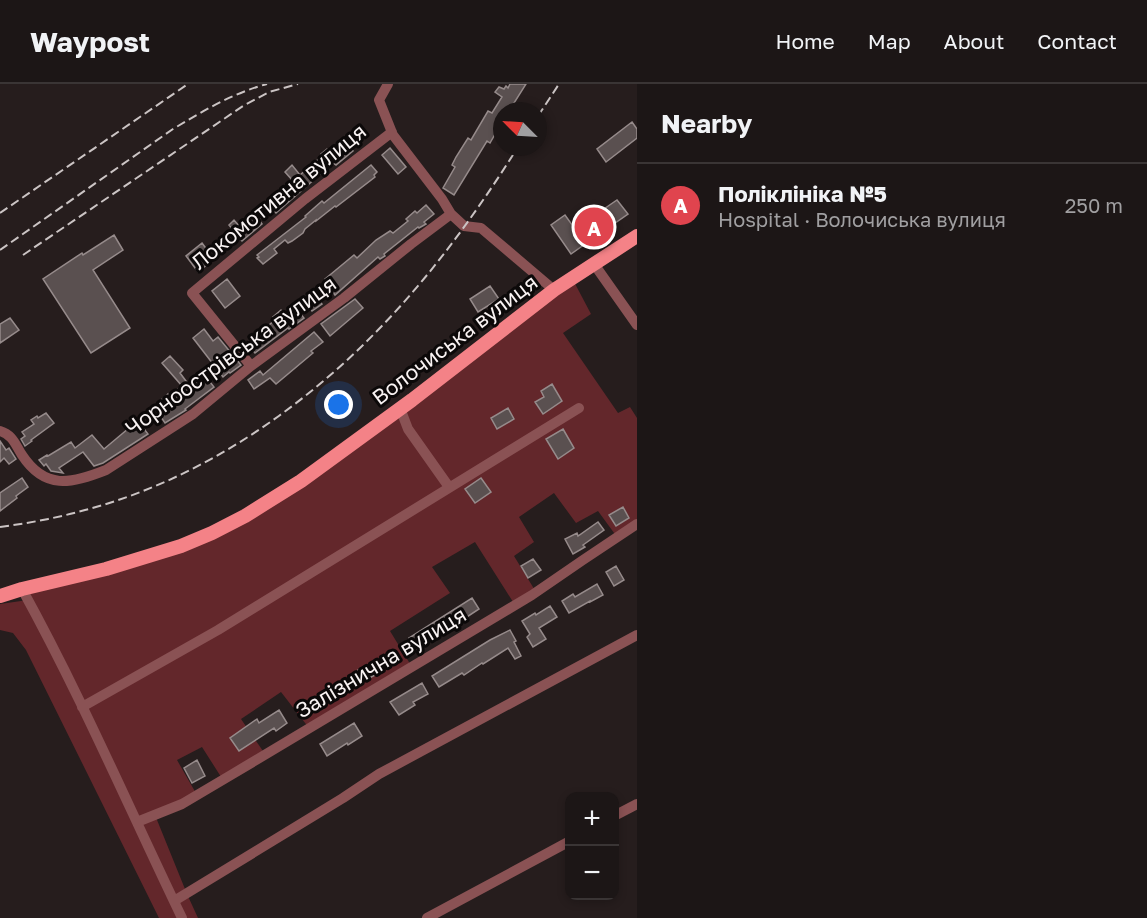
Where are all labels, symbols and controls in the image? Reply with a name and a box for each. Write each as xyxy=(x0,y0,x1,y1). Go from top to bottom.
text: Waypost xyxy=(30,25,150,58)
text: Home xyxy=(775,28,835,54)
text: Map xyxy=(868,28,911,54)
text: About xyxy=(944,28,1004,54)
text: Contact xyxy=(1037,28,1117,54)
north arrow xyxy=(493,102,547,156)
text: Nearby xyxy=(661,108,752,139)
street label: Локомотивна вулиця xyxy=(186,118,371,275)
text: Поліклініка №5 xyxy=(718,180,887,207)
text: A xyxy=(673,193,688,217)
text: 250 m xyxy=(1065,193,1123,217)
pin: A xyxy=(574,204,614,250)
text: Hospital · Волочиська вулиця xyxy=(718,207,1006,231)
street label: Волочиська вулиця xyxy=(367,269,542,410)
street label: Чорноострівська вулиця xyxy=(120,270,341,440)
your location xyxy=(324,390,353,419)
street label: Залізнична вулиця xyxy=(290,601,471,723)
map controls xyxy=(565,792,619,900)
button: + xyxy=(565,792,619,846)
button: − xyxy=(565,846,619,900)

